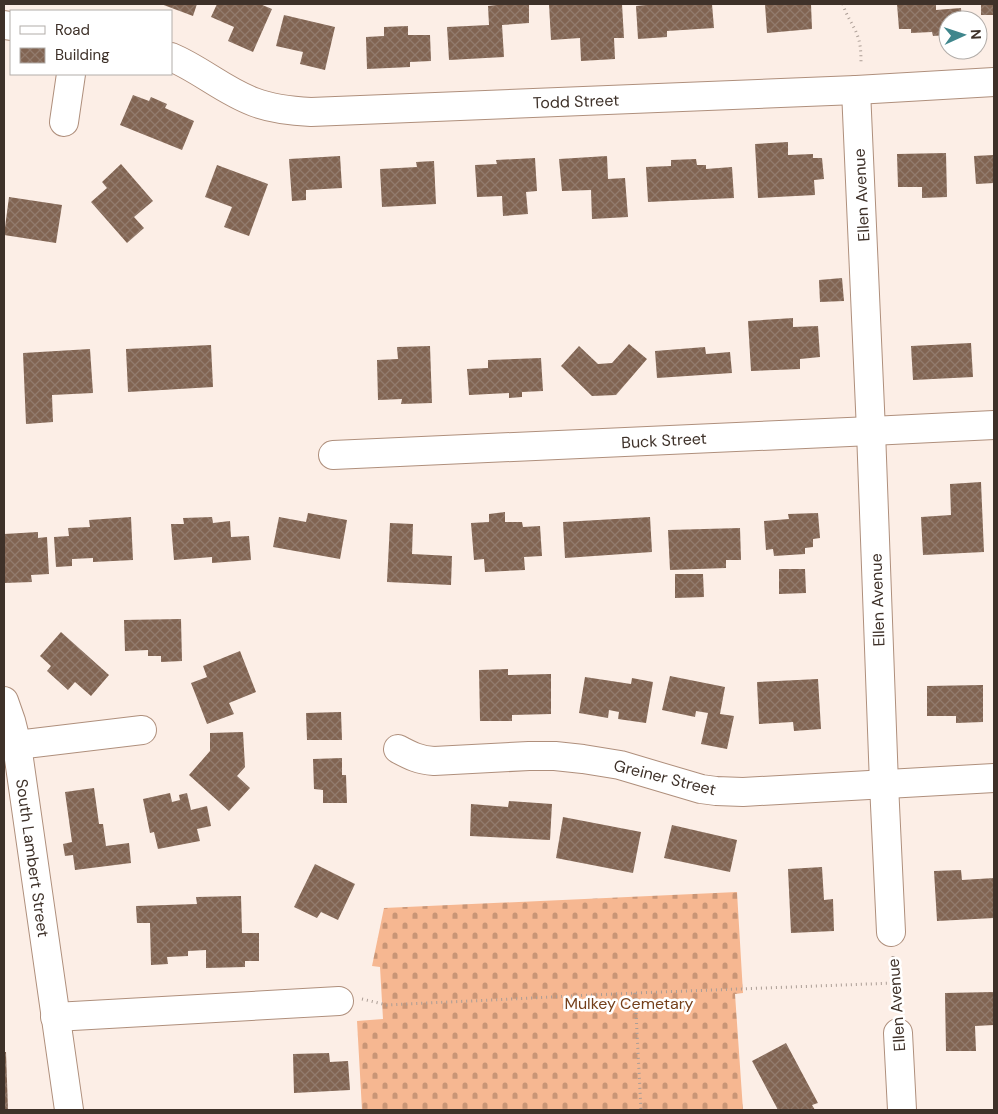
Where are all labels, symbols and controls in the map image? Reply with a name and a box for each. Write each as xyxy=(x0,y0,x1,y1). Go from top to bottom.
legend xyxy=(10,10,172,75)
north arrow xyxy=(938,10,988,60)
text: Road xyxy=(55,20,90,40)
text: N xyxy=(967,29,985,40)
text: Building xyxy=(55,45,110,65)
street label: Todd Street xyxy=(532,89,620,114)
street label: Ellen Avenue xyxy=(849,148,874,242)
street label: Buck Street xyxy=(621,428,707,453)
street label: Ellen Avenue xyxy=(865,553,890,647)
street label: Greiner Street xyxy=(612,755,718,800)
street label: South Lambert Street xyxy=(11,777,54,939)
street label: Ellen Avenue xyxy=(883,958,910,1052)
park label: Mulkey Cemetary xyxy=(564,993,694,1014)

